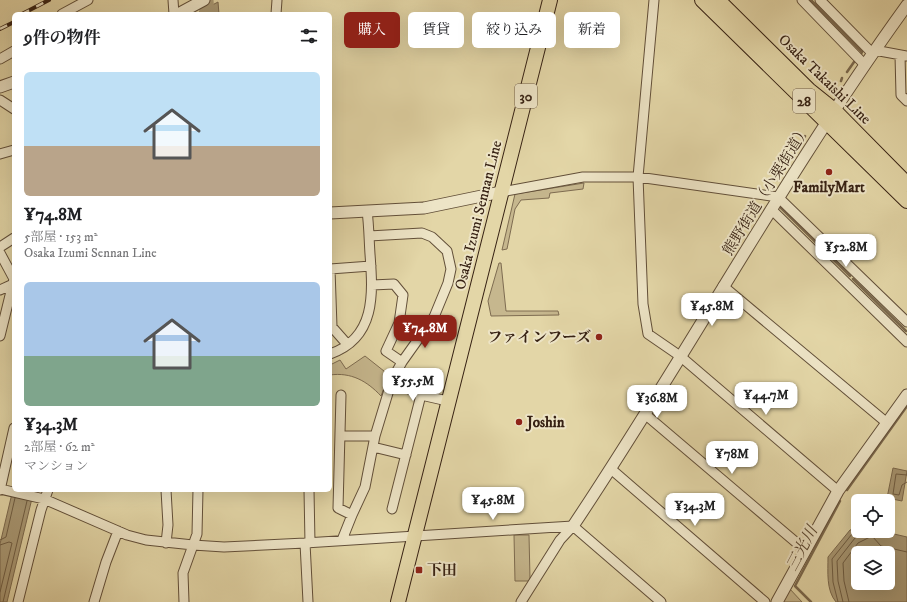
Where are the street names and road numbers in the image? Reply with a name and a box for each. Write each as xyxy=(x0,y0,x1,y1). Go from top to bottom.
street label: Osaka Takaishi Line xyxy=(774,30,875,128)
road number: 30 xyxy=(515,84,537,108)
road number: 28 xyxy=(793,89,815,113)
street label: 熊野街道（小栗街道） xyxy=(719,122,814,259)
street label: Osaka Izumi Sennan Line xyxy=(451,139,506,292)

